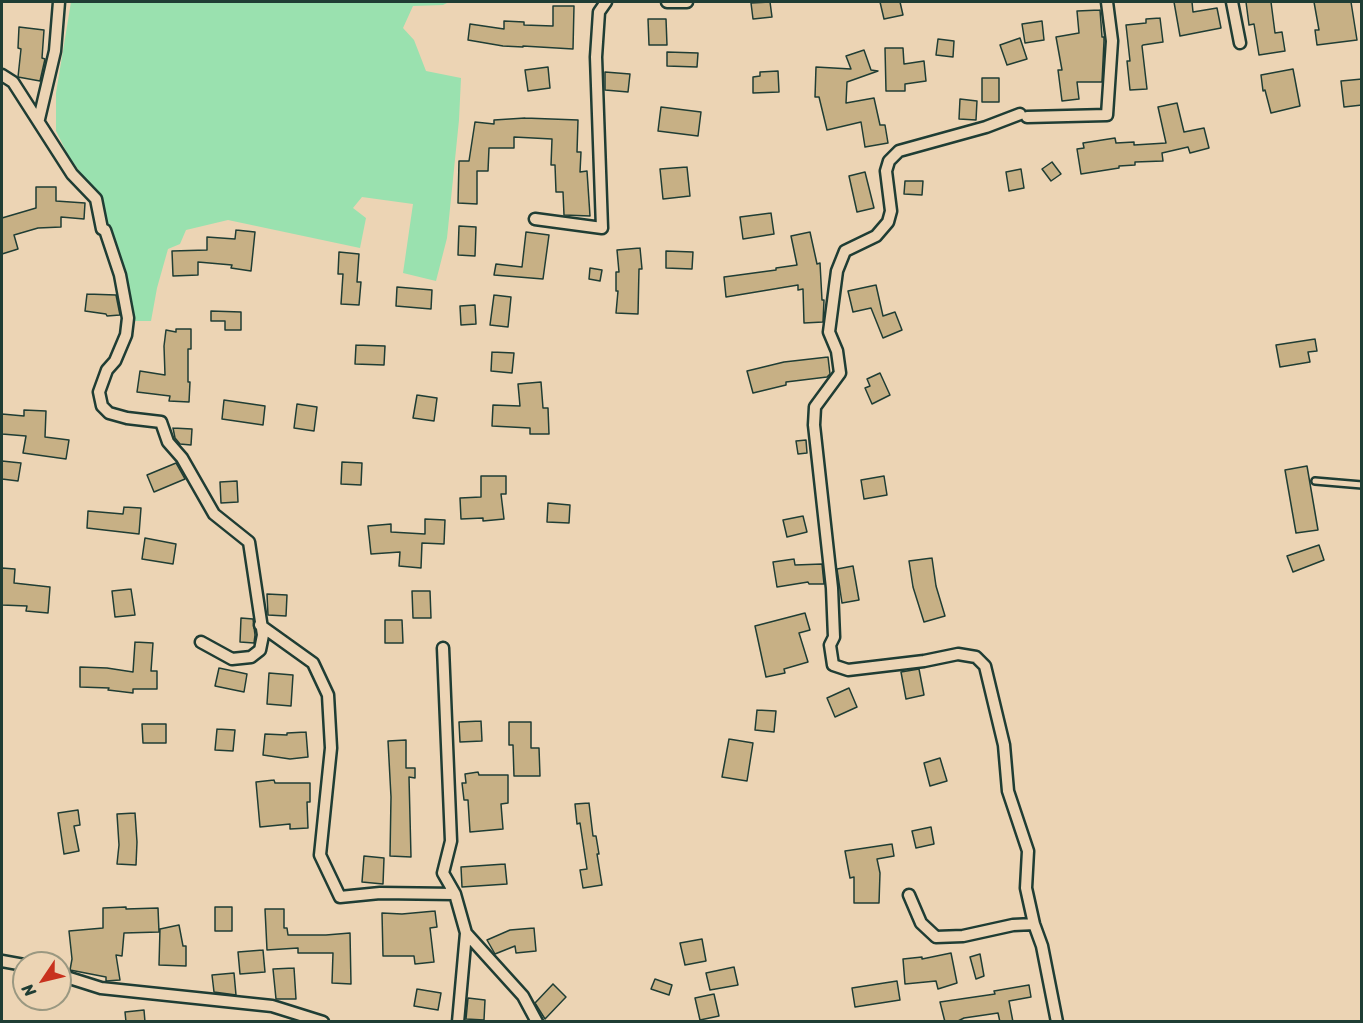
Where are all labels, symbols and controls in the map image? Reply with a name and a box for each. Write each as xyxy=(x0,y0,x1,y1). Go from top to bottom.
north arrow xyxy=(12,951,72,1011)
text: N xyxy=(13,978,44,1003)

